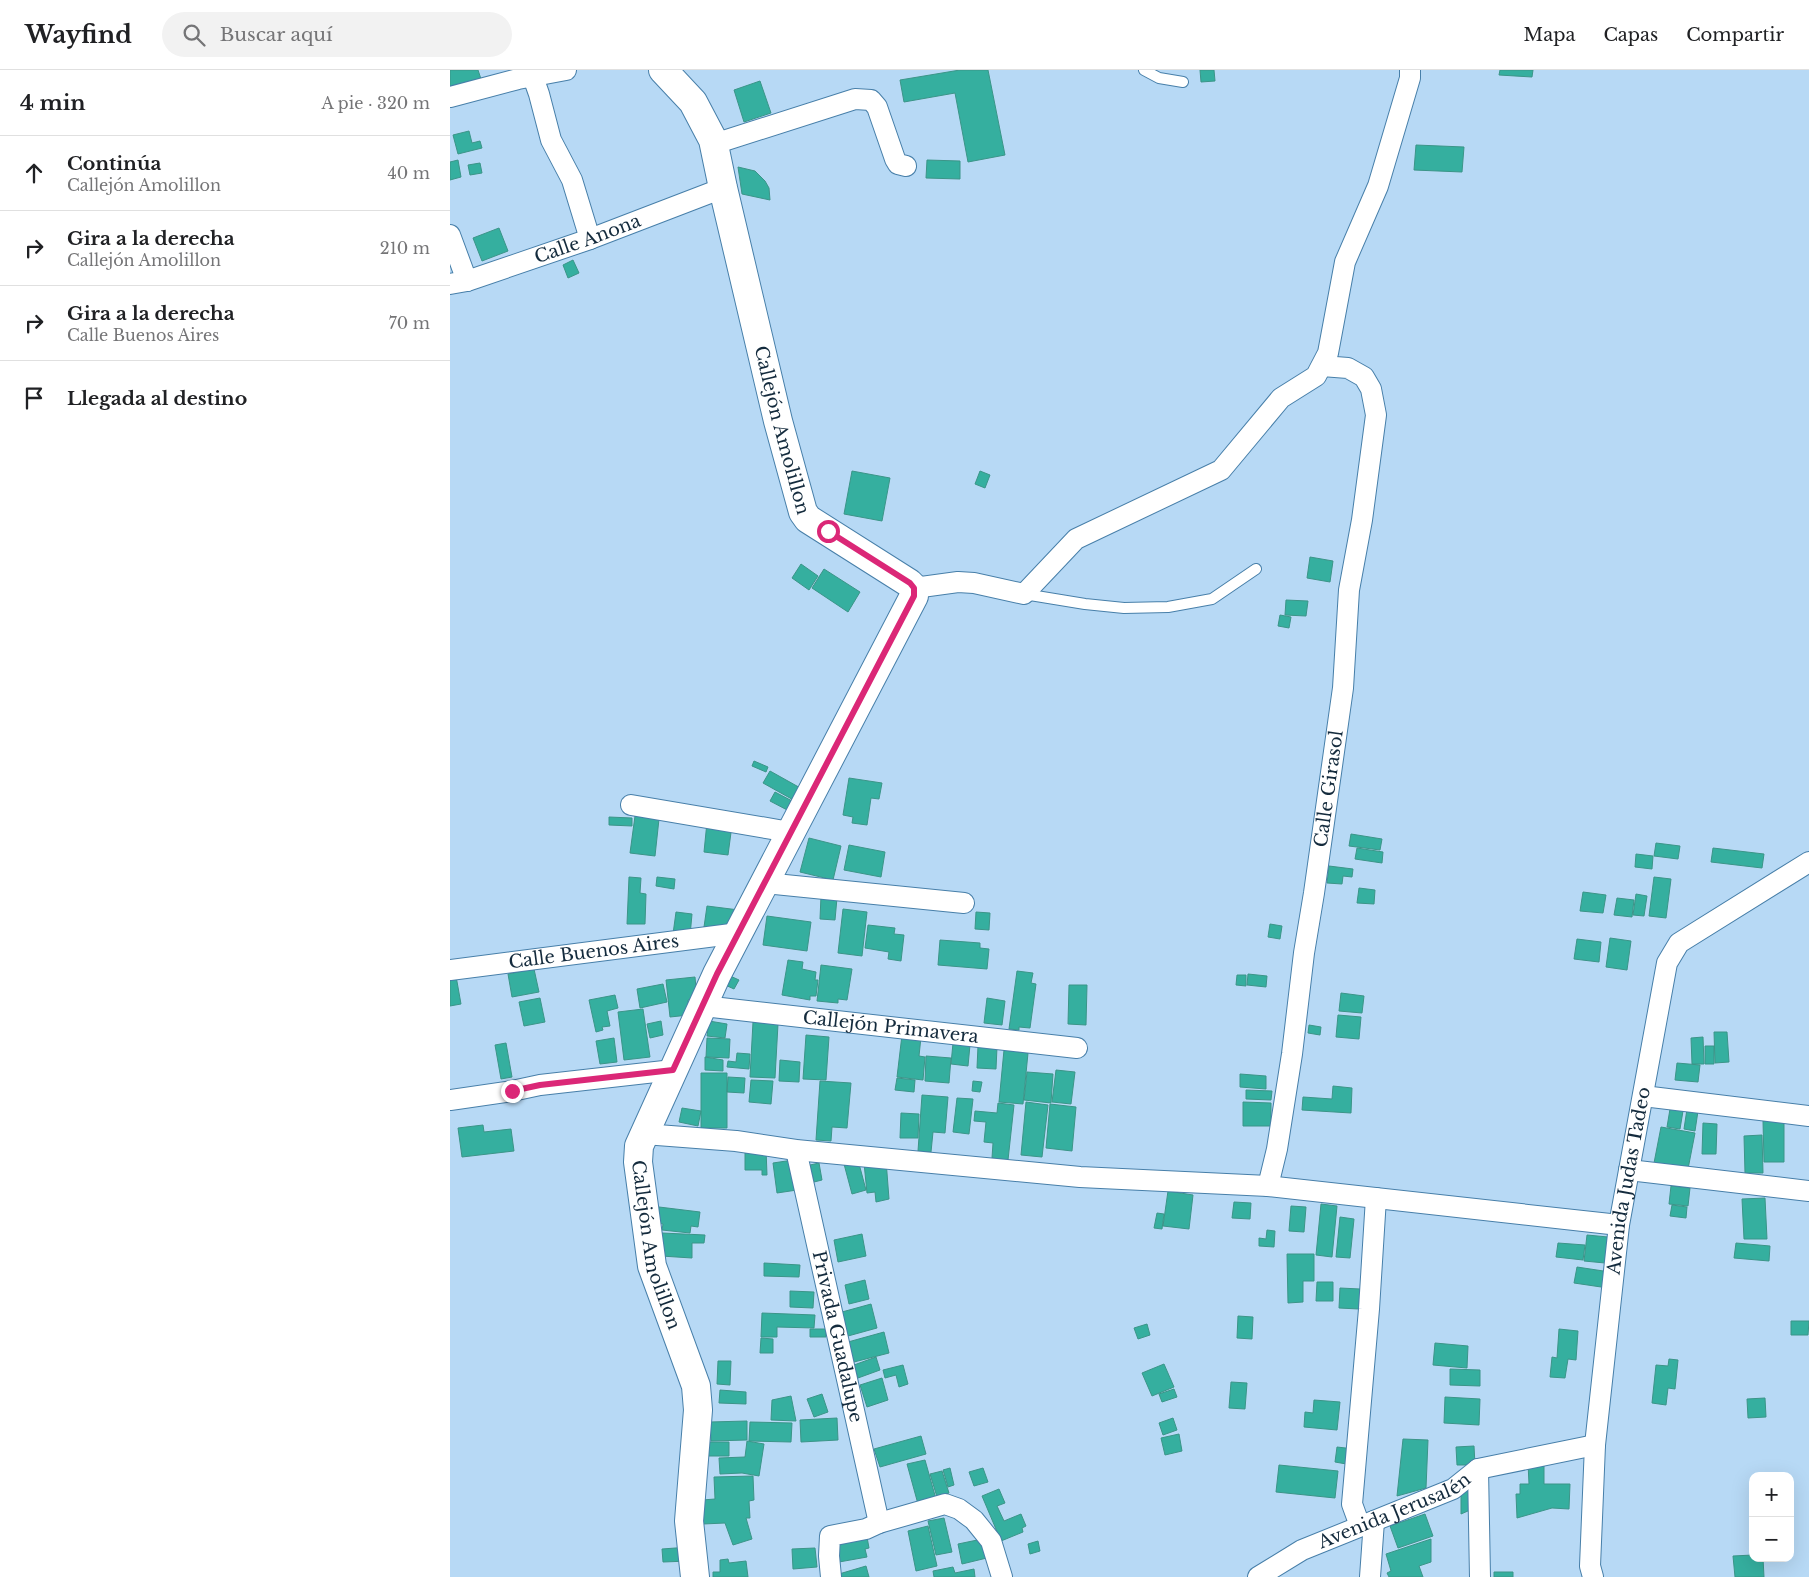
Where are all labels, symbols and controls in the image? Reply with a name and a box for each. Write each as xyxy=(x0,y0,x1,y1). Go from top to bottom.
search box xyxy=(162,12,512,57)
text: Wayfind xyxy=(25,20,132,49)
icon: search xyxy=(180,21,208,49)
text: Buscar aquí xyxy=(220,23,333,46)
text: Mapa xyxy=(1524,24,1575,46)
text: Capas xyxy=(1603,24,1658,46)
text: Compartir xyxy=(1686,24,1784,46)
text: 4 min xyxy=(20,90,86,116)
text: A pie · 320 m xyxy=(322,93,430,113)
text: Continúa xyxy=(67,152,161,175)
icon: ahead xyxy=(20,159,48,187)
text: 40 m xyxy=(387,163,430,183)
text: Callejón Amolillon xyxy=(67,175,221,195)
street label: Calle Anona xyxy=(532,210,644,268)
text: Gira a la derecha xyxy=(67,227,235,250)
icon: right xyxy=(20,234,48,262)
text: 210 m xyxy=(380,238,430,258)
text: Callejón Amolillon xyxy=(67,250,221,270)
text: Gira a la derecha xyxy=(67,302,235,325)
icon: right xyxy=(20,309,48,337)
text: 70 m xyxy=(389,313,430,333)
text: Calle Buenos Aires xyxy=(67,325,219,345)
street label: Callejón Amolillon xyxy=(750,344,814,517)
icon: arrive xyxy=(20,384,48,412)
text: Llegada al destino xyxy=(67,387,247,410)
route start xyxy=(817,520,840,543)
street label: Calle Girasol xyxy=(1310,729,1348,849)
street label: Calle Buenos Aires xyxy=(507,930,680,973)
street label: Callejón Primavera xyxy=(802,1006,980,1048)
route end xyxy=(501,1080,524,1103)
street label: Avenida Judas Tadeo xyxy=(1603,1085,1655,1277)
street label: Callejón Amolillon xyxy=(627,1159,685,1333)
street label: Privada Guadalupe xyxy=(808,1249,867,1424)
street label: Avenida Jerusalén xyxy=(1314,1468,1475,1554)
map controls xyxy=(1749,1472,1794,1562)
button: + xyxy=(1749,1472,1794,1517)
button: − xyxy=(1749,1517,1794,1562)

